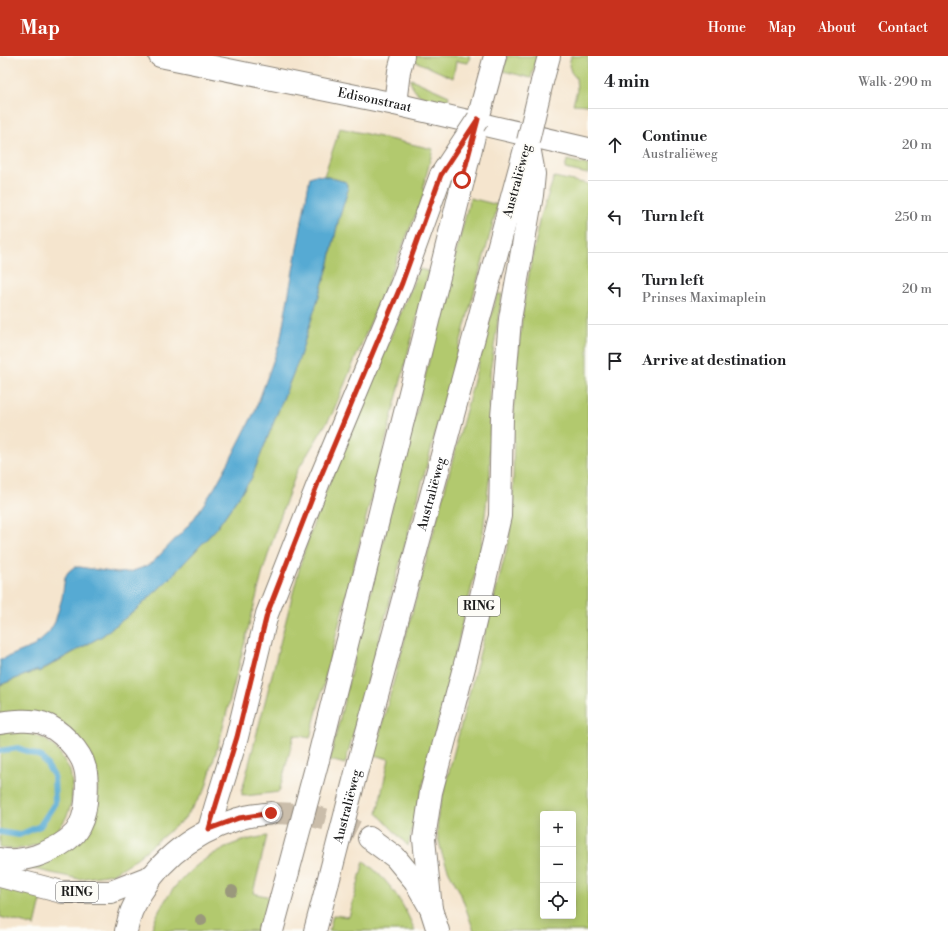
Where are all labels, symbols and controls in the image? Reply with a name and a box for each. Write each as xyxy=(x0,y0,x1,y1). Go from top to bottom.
text: Map xyxy=(20,16,60,40)
text: Home xyxy=(708,19,746,37)
text: Map xyxy=(768,19,796,37)
text: About xyxy=(818,19,856,37)
text: Contact xyxy=(878,19,928,37)
text: 4 min xyxy=(604,71,649,93)
text: Walk · 290 m xyxy=(858,74,932,90)
street label: Edisonstraat xyxy=(336,84,414,116)
text: Continue xyxy=(642,127,707,146)
icon: ahead xyxy=(604,134,626,156)
text: 20 m xyxy=(902,137,932,153)
street label: Australiëweg xyxy=(499,142,535,221)
text: Australiëweg xyxy=(642,146,718,162)
route start xyxy=(453,171,471,189)
icon: left xyxy=(604,206,626,228)
text: Turn left xyxy=(642,207,704,226)
text: 250 m xyxy=(895,209,932,225)
text: Turn left xyxy=(642,271,704,290)
icon: left xyxy=(604,278,626,300)
text: 20 m xyxy=(902,281,932,297)
text: Prinses Maximaplein xyxy=(642,290,766,306)
icon: arrive xyxy=(604,350,626,372)
text: Arrive at destination xyxy=(642,351,786,370)
street label: Australiëweg xyxy=(414,455,449,534)
road number: RING xyxy=(458,596,500,616)
street label: Australiëweg xyxy=(330,768,365,846)
route end xyxy=(262,804,280,822)
map controls xyxy=(540,811,576,919)
button: + xyxy=(540,811,576,847)
button: − xyxy=(540,847,576,883)
road number: RING xyxy=(56,882,98,902)
button: locate xyxy=(540,883,576,919)

